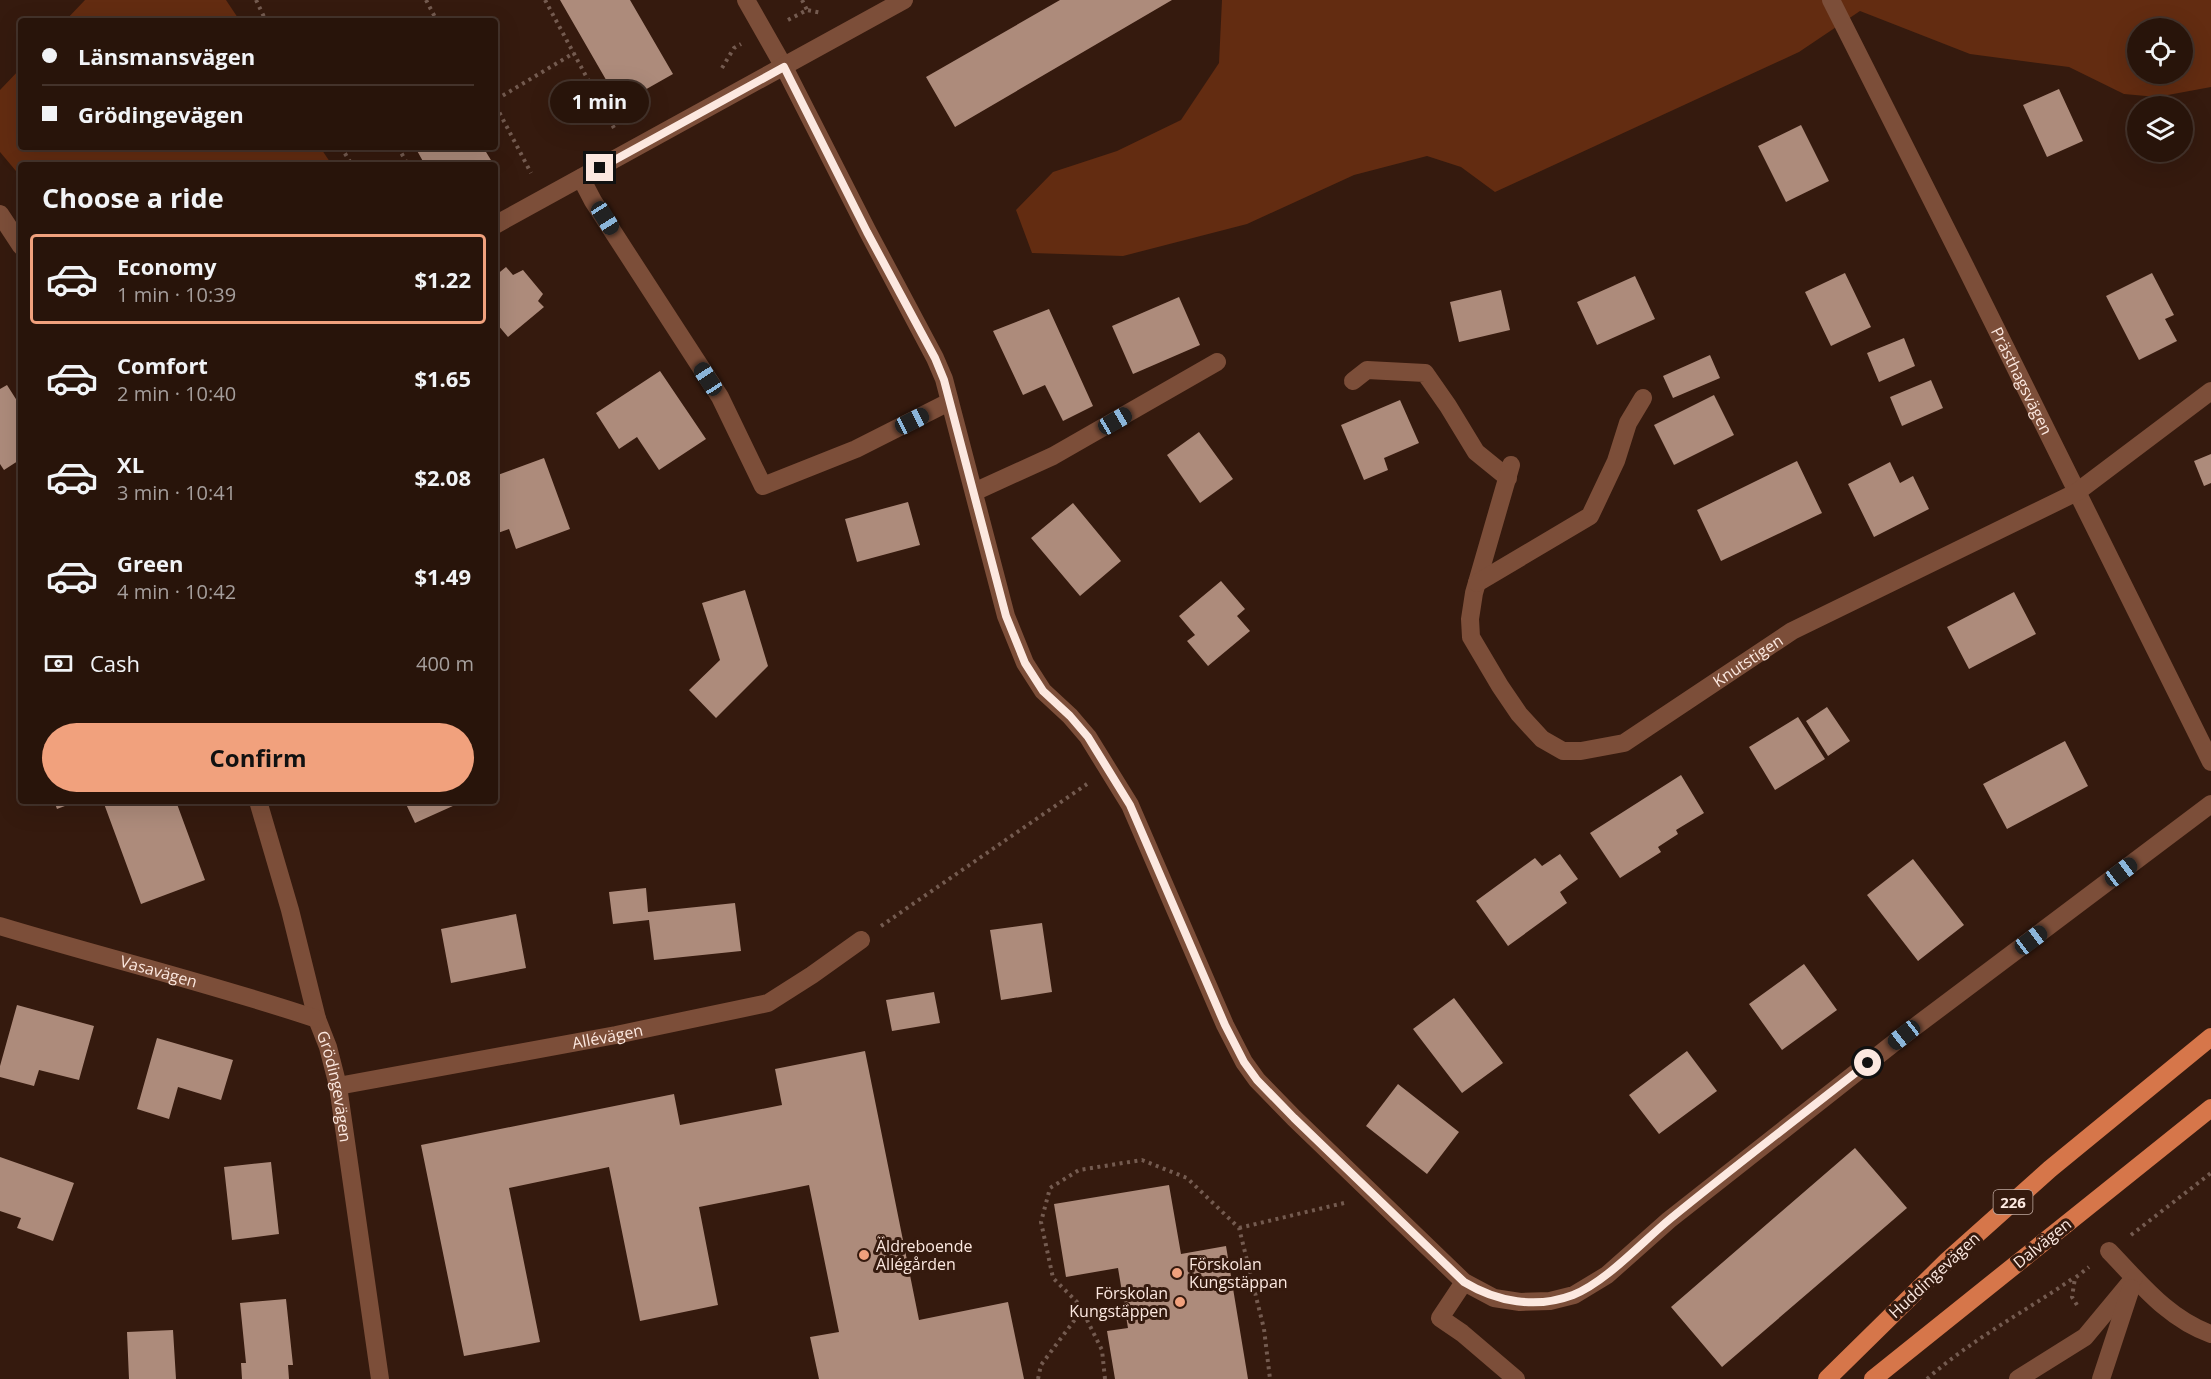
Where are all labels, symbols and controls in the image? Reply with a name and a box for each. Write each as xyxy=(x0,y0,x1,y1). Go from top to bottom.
map controls xyxy=(2127,18,2193,162)
button: locate xyxy=(2127,18,2193,84)
text: Länsmansvägen xyxy=(78,41,255,71)
callout: 1 min xyxy=(550,81,650,123)
text: 1 min xyxy=(572,88,627,115)
button: layers xyxy=(2127,96,2193,162)
text: Grödingevägen xyxy=(78,99,244,129)
route end xyxy=(586,154,613,181)
text: Choose a ride xyxy=(42,179,224,216)
car xyxy=(588,198,622,238)
text: Economy xyxy=(117,251,216,281)
icon: car xyxy=(45,252,99,306)
text: $1.22 xyxy=(414,264,471,294)
text: 1 min · 10:39 xyxy=(117,281,236,308)
street label: Prästhagsvägen xyxy=(1986,323,2058,438)
text: Comfort xyxy=(117,350,208,380)
icon: car xyxy=(45,351,99,405)
car xyxy=(691,359,725,399)
text: $1.65 xyxy=(414,363,471,393)
text: 2 min · 10:40 xyxy=(117,380,236,407)
car xyxy=(1095,404,1135,438)
car xyxy=(892,405,932,437)
text: XL xyxy=(117,449,144,479)
icon: car xyxy=(45,450,99,504)
text: $2.08 xyxy=(414,462,471,492)
text: 3 min · 10:41 xyxy=(117,479,236,506)
text: Green xyxy=(117,548,183,578)
icon: car xyxy=(45,549,99,603)
text: $1.49 xyxy=(414,561,471,591)
text: 4 min · 10:42 xyxy=(117,578,236,605)
street label: Knutstigen xyxy=(1708,629,1787,692)
icon: cash xyxy=(42,647,75,680)
text: Cash xyxy=(90,648,140,678)
text: 400 m xyxy=(416,650,474,677)
button: Confirm xyxy=(42,723,474,792)
car xyxy=(2101,854,2141,890)
car xyxy=(2011,922,2051,958)
street label: Vasavägen xyxy=(118,950,200,993)
car xyxy=(1884,1017,1924,1053)
street label: Allévägen xyxy=(570,1019,645,1054)
street label: Grödingevägen xyxy=(312,1027,357,1144)
route start xyxy=(1854,1049,1881,1076)
road number: 226 xyxy=(1994,1190,2032,1214)
street label: Dalvägen xyxy=(2008,1213,2076,1273)
street label: Huddingevägen xyxy=(1884,1227,1984,1323)
place label: Äldreboende Allégården xyxy=(876,1235,972,1275)
marker: Äldreboende Allégården xyxy=(857,1248,871,1262)
place label: Förskolan Kungstäppan xyxy=(1189,1253,1288,1293)
marker: Förskolan Kungstäppan xyxy=(1170,1266,1184,1280)
place label: Förskolan Kungstäppen xyxy=(1069,1282,1168,1322)
marker: Förskolan Kungstäppen xyxy=(1173,1295,1187,1309)

